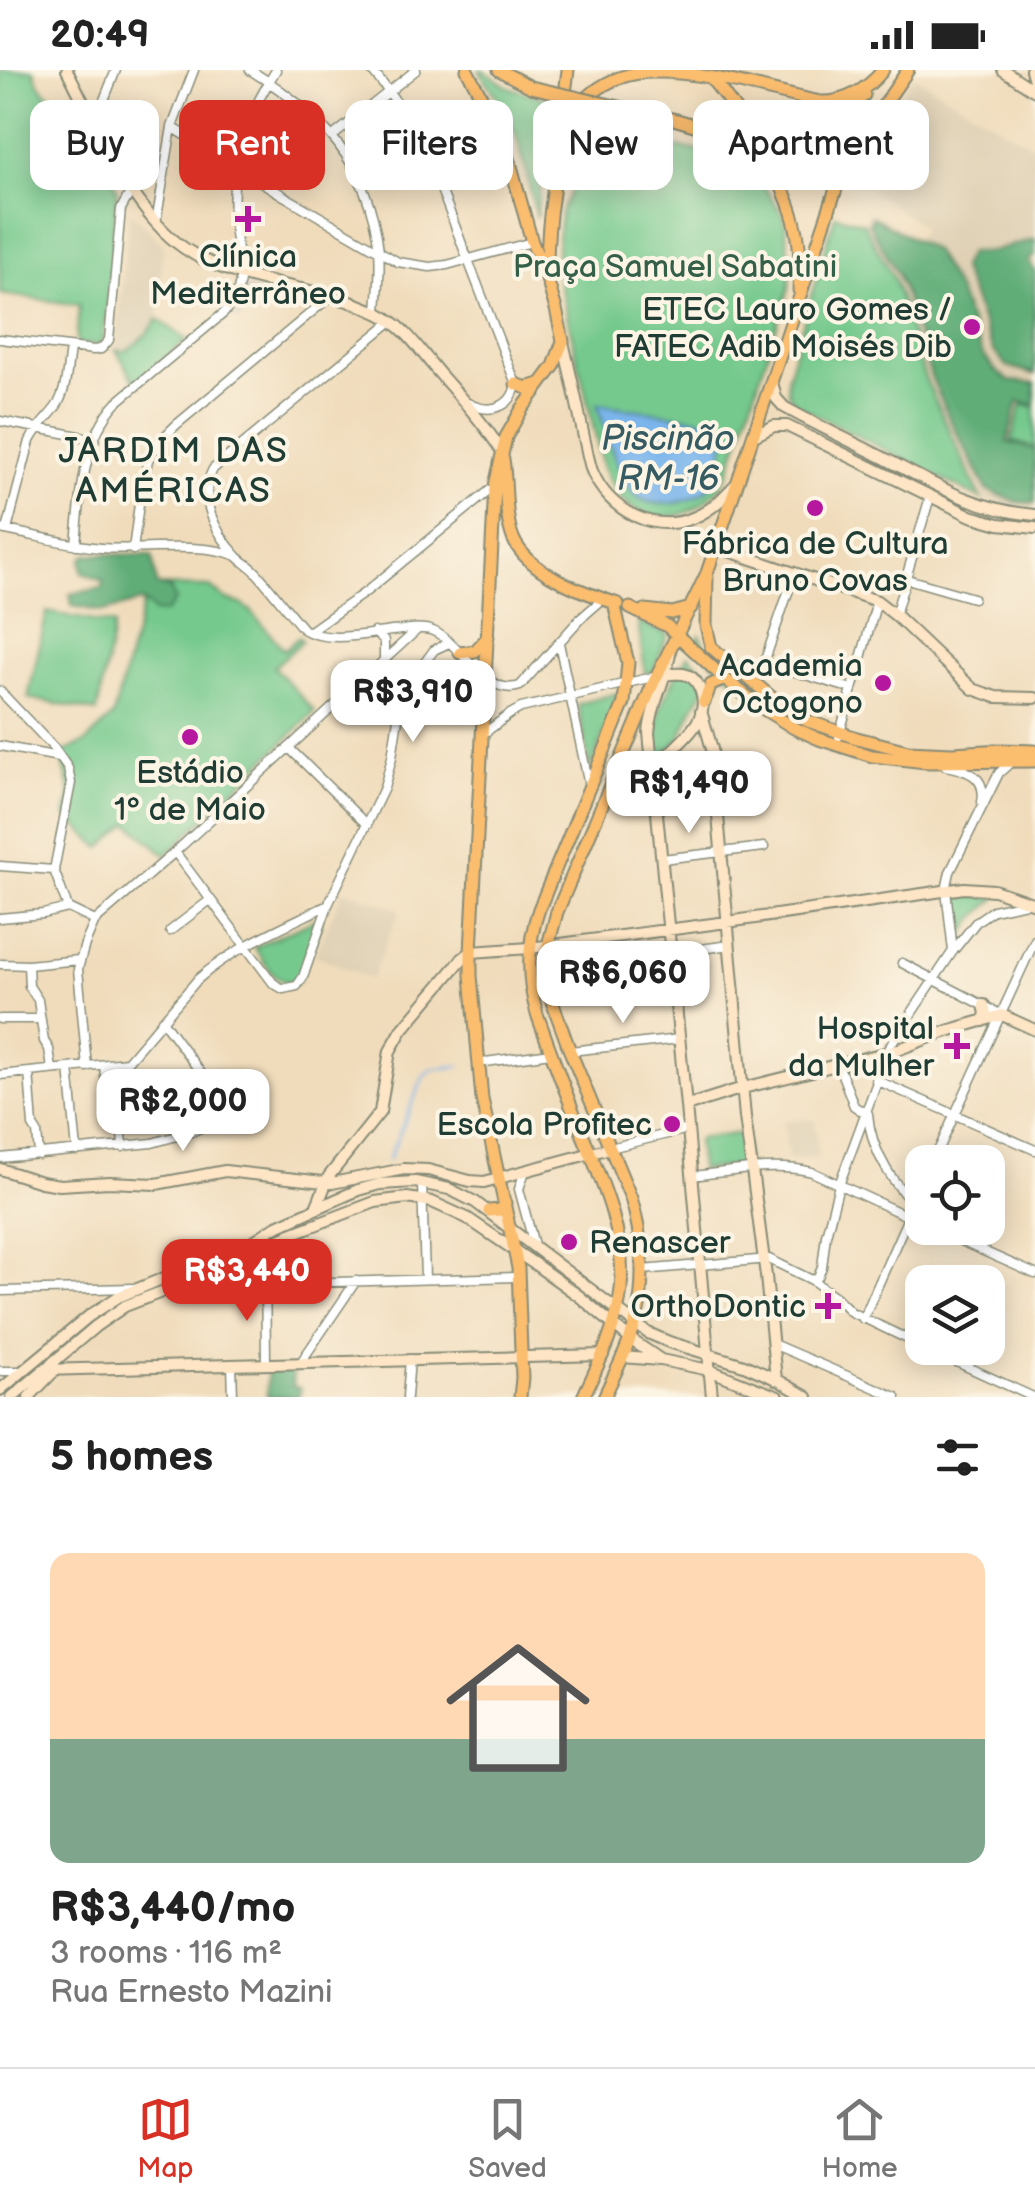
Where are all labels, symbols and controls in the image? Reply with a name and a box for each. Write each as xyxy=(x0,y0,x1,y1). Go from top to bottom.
text: 20:49 xyxy=(50,13,150,58)
chip: Buy xyxy=(30,100,159,190)
chip: Rent xyxy=(179,100,325,190)
chip: Filters xyxy=(345,100,513,190)
chip: New xyxy=(533,100,673,190)
chip: Apartment xyxy=(693,100,929,190)
marker: Clínica Mediterrâneo xyxy=(235,206,261,232)
place label: Clínica Mediterrâneo xyxy=(150,238,346,314)
park label: Praça Samuel Sabatini xyxy=(513,248,837,287)
place label: ETEC Lauro Gomes / FATEC Adib Moisés Dib xyxy=(614,291,952,367)
marker: ETEC Lauro Gomes / FATEC Adib Moisés Dib xyxy=(961,316,983,338)
water label: Piscinão RM-16 xyxy=(601,418,735,501)
district label: JARDIM DAS AMÉRICAS xyxy=(58,430,290,513)
marker: Fábrica de Cultura Bruno Covas xyxy=(804,497,826,519)
place label: Fábrica de Cultura Bruno Covas xyxy=(681,525,949,601)
place label: Academia Octogono xyxy=(720,647,863,723)
pin: R$3,910 xyxy=(321,660,505,745)
marker: Academia Octogono xyxy=(872,672,894,694)
text: R$3,910 xyxy=(353,673,473,712)
marker: Estádio 1º de Maio xyxy=(179,726,201,748)
pin: R$1,490 xyxy=(597,751,781,836)
place label: Estádio 1º de Maio xyxy=(114,754,266,830)
text: R$1,490 xyxy=(628,764,750,803)
pin: R$6,060 xyxy=(531,941,715,1026)
text: R$6,060 xyxy=(559,954,687,993)
place label: Hospital da Mulher xyxy=(788,1010,934,1086)
marker: Hospital da Mulher xyxy=(944,1033,970,1059)
pin: R$2,000 xyxy=(91,1069,275,1154)
text: R$2,000 xyxy=(118,1082,248,1121)
place label: Escola Profitec xyxy=(437,1106,652,1145)
marker: Escola Profitec xyxy=(661,1113,683,1135)
map controls xyxy=(905,1145,1005,1365)
button: locate xyxy=(905,1145,1005,1245)
place label: Renascer xyxy=(589,1224,731,1263)
marker: Renascer xyxy=(558,1231,580,1253)
pin: R$3,440 xyxy=(155,1239,339,1324)
text: R$3,440 xyxy=(184,1252,310,1291)
button: layers xyxy=(905,1265,1005,1365)
place label: OrthoDontic xyxy=(631,1288,806,1327)
marker: OrthoDontic xyxy=(815,1293,841,1319)
icon: filters xyxy=(930,1430,985,1485)
text: 5 homes xyxy=(50,1432,213,1483)
icon: home xyxy=(428,1618,608,1798)
text: R$3,440/mo xyxy=(50,1883,295,1934)
text: 3 rooms · 116 m² xyxy=(50,1934,282,1973)
text: Rua Ernesto Mazini xyxy=(50,1973,333,2012)
tab: Map xyxy=(137,2092,194,2185)
tab: Saved xyxy=(468,2092,547,2185)
tab: Home xyxy=(822,2092,898,2185)

